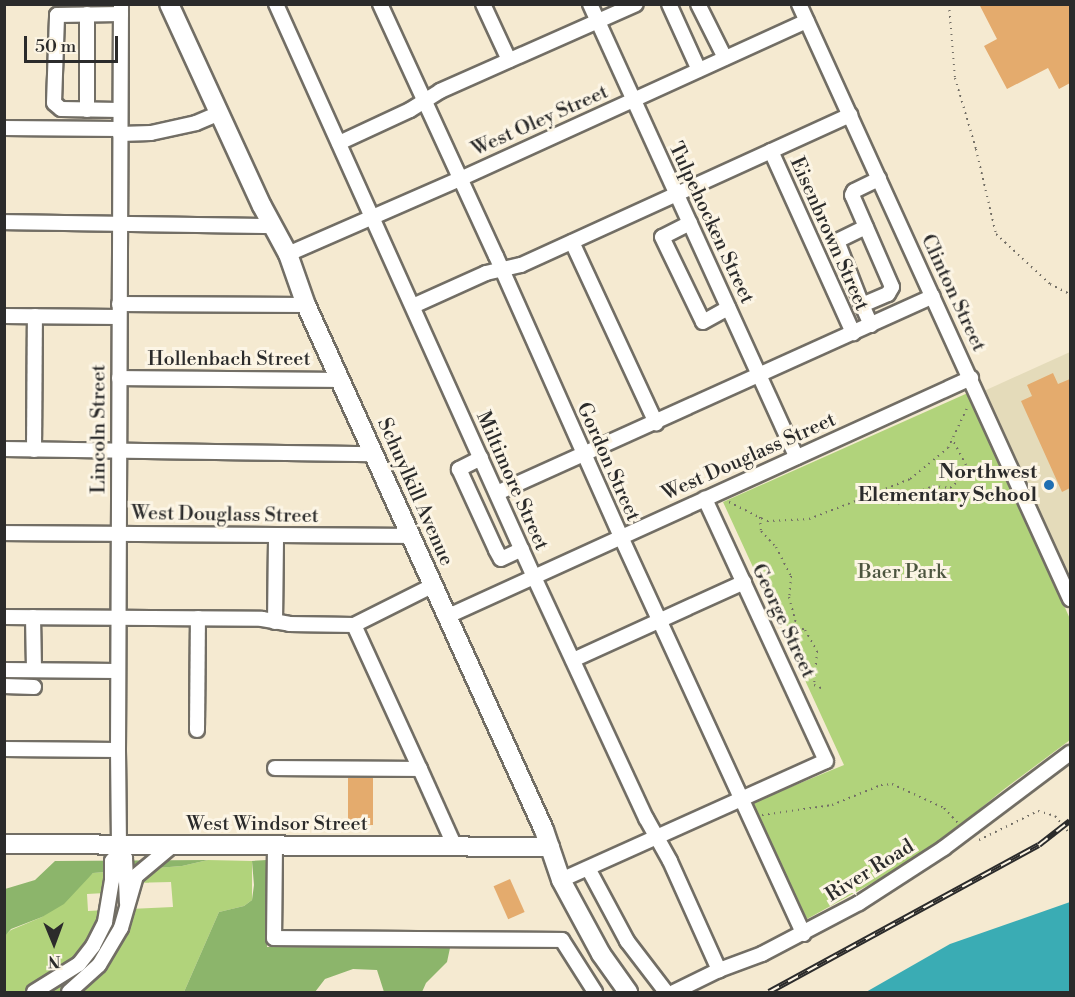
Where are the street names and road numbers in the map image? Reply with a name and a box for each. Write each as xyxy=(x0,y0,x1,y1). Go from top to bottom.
street label: West Oley Street xyxy=(468,80,612,162)
street label: Tulpehocken Street xyxy=(663,138,759,308)
street label: Eisenbrown Street xyxy=(784,153,874,315)
street label: Clinton Street xyxy=(915,231,991,355)
street label: Hollenbach Street xyxy=(148,347,310,371)
street label: Lincoln Street xyxy=(87,364,111,494)
street label: Gordon Street xyxy=(571,399,645,525)
street label: Miltimore Street xyxy=(471,408,553,554)
street label: West Douglass Street xyxy=(658,408,840,506)
street label: Schuylkill Avenue xyxy=(372,414,458,570)
street label: West Douglass Street xyxy=(131,501,319,529)
street label: George Street xyxy=(746,560,820,682)
street label: West Windsor Street xyxy=(186,812,368,836)
street label: River Road xyxy=(822,835,918,907)

